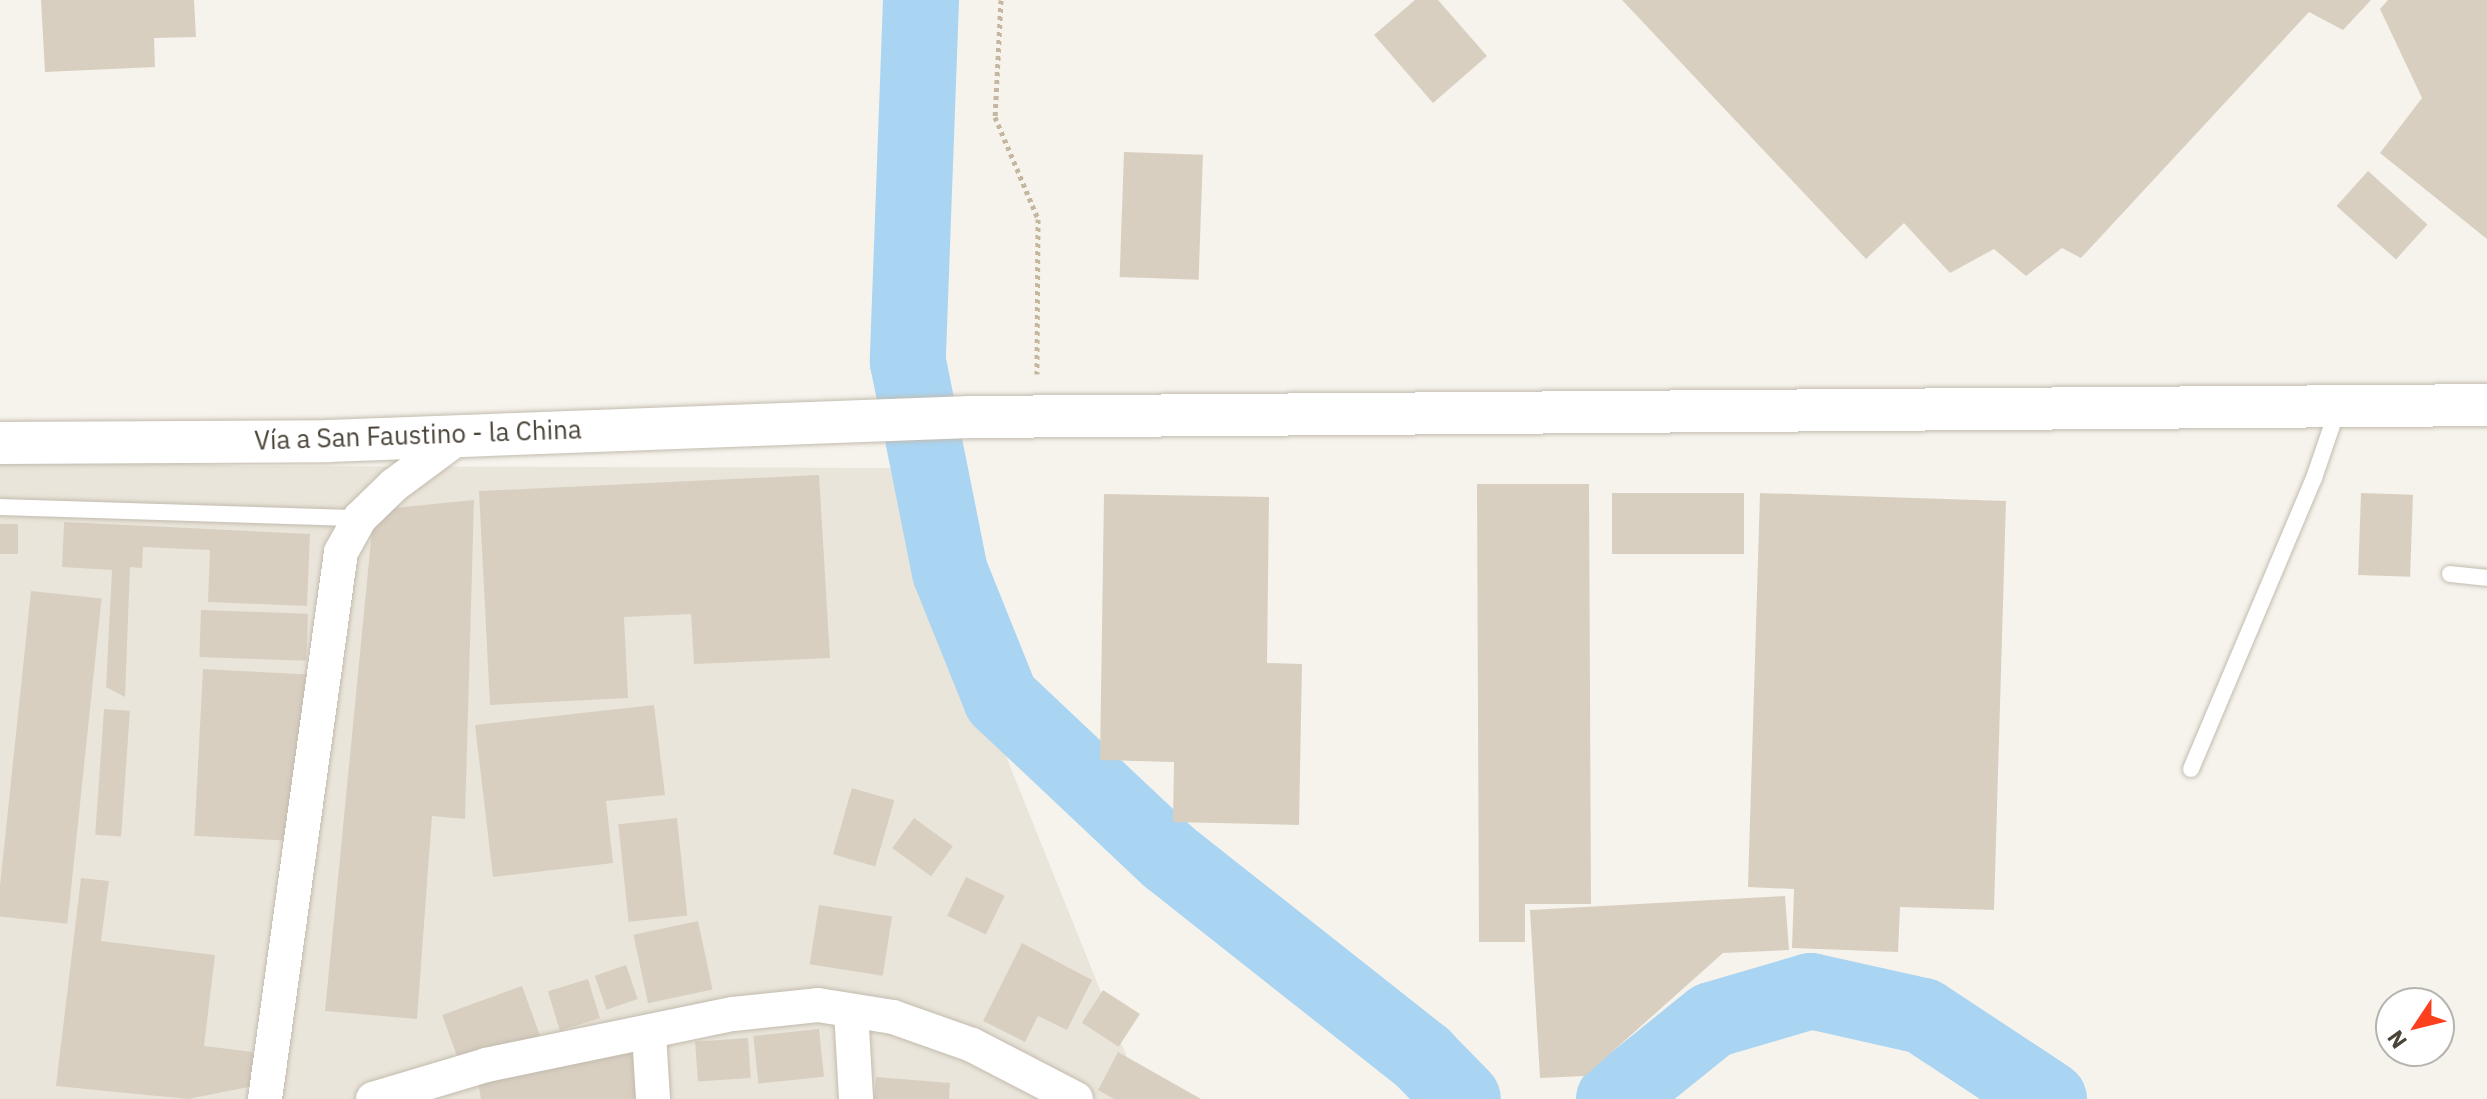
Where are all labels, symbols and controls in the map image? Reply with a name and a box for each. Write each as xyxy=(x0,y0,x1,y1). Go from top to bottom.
street label: Vía a San Faustino - la China xyxy=(254,414,582,456)
north arrow xyxy=(2375,987,2455,1067)
text: N xyxy=(2380,1025,2413,1055)

